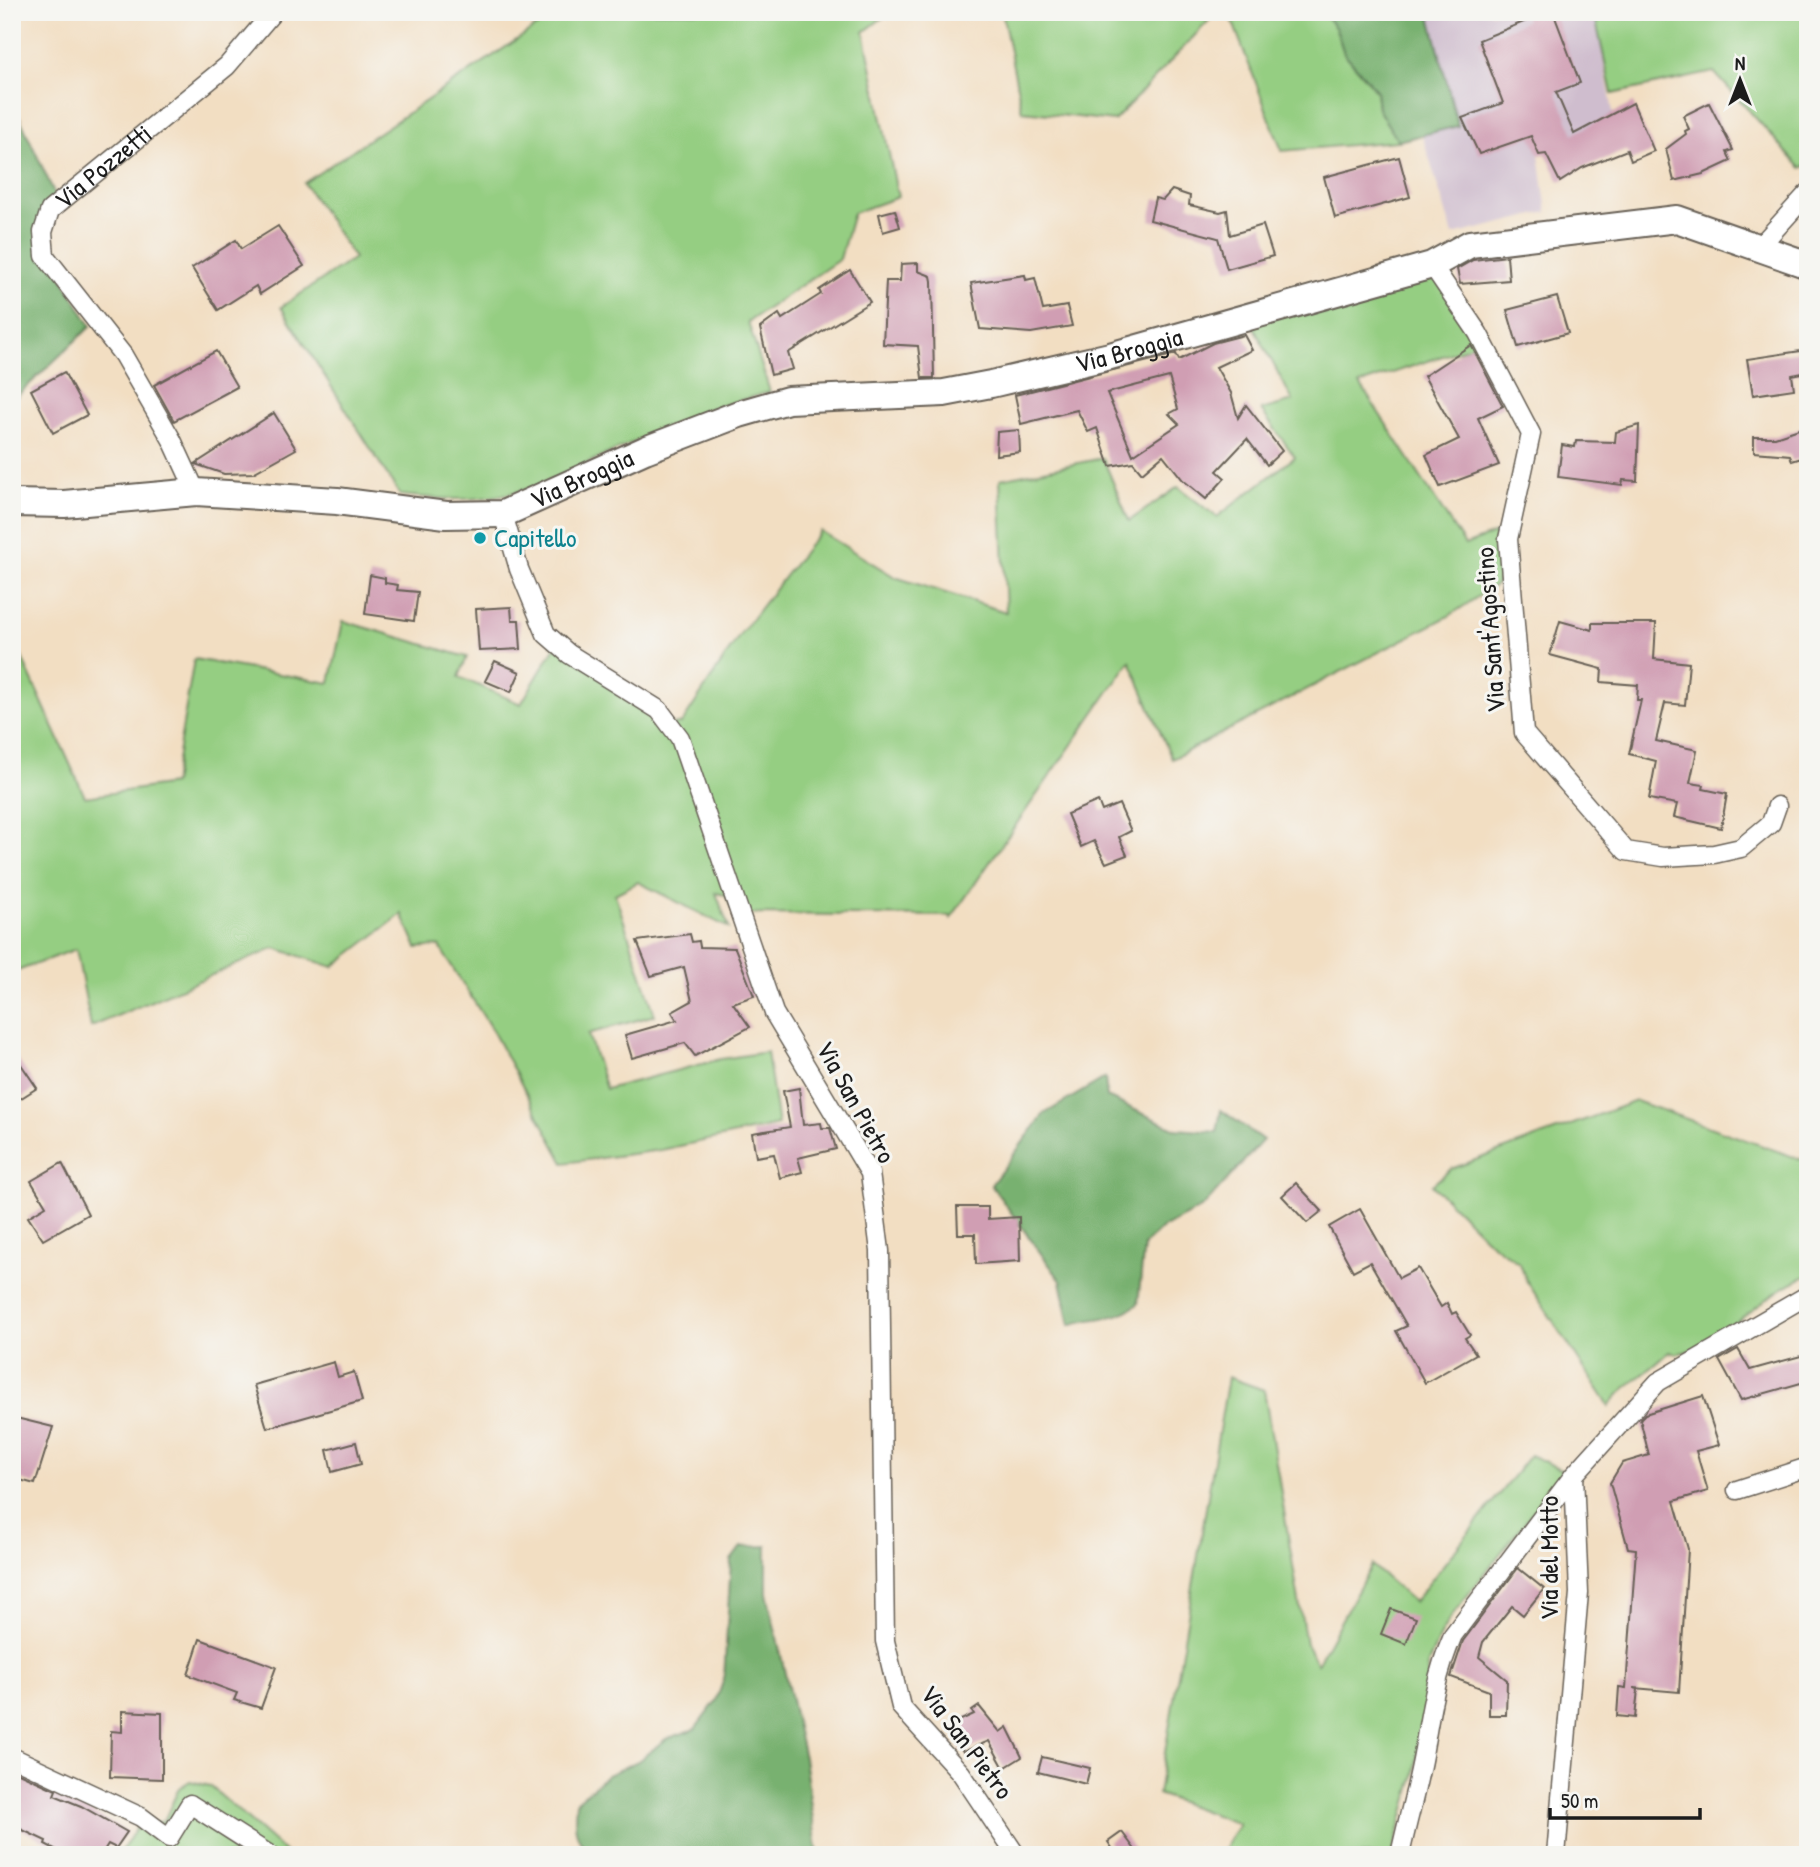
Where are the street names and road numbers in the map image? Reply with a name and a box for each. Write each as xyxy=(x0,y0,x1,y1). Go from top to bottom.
street label: Via Pozzetti xyxy=(47,116,159,217)
street label: Via Broggia xyxy=(1072,318,1186,381)
street label: Via Broggia xyxy=(524,440,639,517)
street label: Via Sant'Agostino xyxy=(1466,546,1513,714)
street label: Via San Pietro xyxy=(809,1034,904,1169)
street label: Via del Motto xyxy=(1531,1496,1566,1620)
street label: Via San Pietro xyxy=(913,1677,1022,1806)

